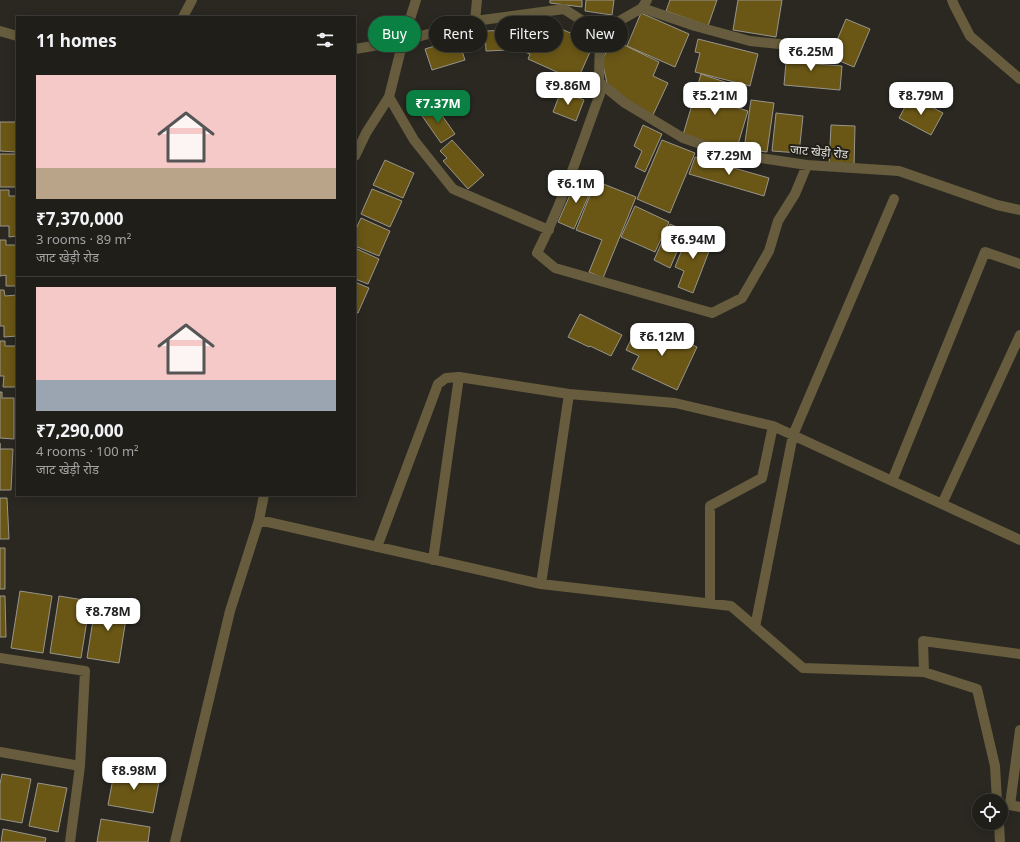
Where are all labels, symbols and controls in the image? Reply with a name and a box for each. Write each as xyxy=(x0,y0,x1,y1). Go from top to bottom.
chip: Buy xyxy=(368,16,421,52)
chip: Rent xyxy=(429,16,487,52)
chip: Filters xyxy=(495,16,563,52)
chip: New xyxy=(571,16,628,52)
text: 11 homes xyxy=(36,29,117,52)
icon: filters xyxy=(314,29,336,51)
pin: ₹6.25M xyxy=(778,38,844,72)
text: ₹6.25M xyxy=(788,42,834,60)
pin: ₹9.86M xyxy=(535,72,601,106)
text: ₹9.86M xyxy=(545,76,591,94)
pin: ₹5.21M xyxy=(682,82,748,116)
pin: ₹8.79M xyxy=(888,82,954,116)
text: ₹5.21M xyxy=(692,86,738,104)
text: ₹8.79M xyxy=(898,86,944,104)
pin: ₹7.37M xyxy=(405,90,471,124)
text: ₹7.37M xyxy=(415,94,461,112)
icon: home xyxy=(150,101,222,173)
street label: जाट खेड़ी रोड xyxy=(789,141,849,163)
pin: ₹7.29M xyxy=(696,142,762,176)
text: ₹7.29M xyxy=(706,146,752,164)
pin: ₹6.1M xyxy=(548,170,604,204)
text: ₹6.1M xyxy=(557,174,595,192)
text: ₹7,370,000 xyxy=(36,207,123,230)
pin: ₹6.94M xyxy=(660,226,726,260)
text: 3 rooms · 89 m² xyxy=(36,230,131,248)
text: ₹6.94M xyxy=(670,230,716,248)
text: जाट खेड़ी रोड xyxy=(36,248,99,266)
icon: home xyxy=(150,313,222,385)
pin: ₹6.12M xyxy=(629,323,695,357)
text: ₹6.12M xyxy=(639,327,685,345)
text: ₹7,290,000 xyxy=(36,419,123,442)
text: 4 rooms · 100 m² xyxy=(36,442,139,460)
text: जाट खेड़ी रोड xyxy=(36,460,99,478)
pin: ₹8.78M xyxy=(75,598,141,632)
text: ₹8.78M xyxy=(85,602,131,620)
pin: ₹8.98M xyxy=(101,757,167,791)
text: ₹8.98M xyxy=(111,761,157,779)
map controls xyxy=(972,794,1008,830)
button: locate xyxy=(972,794,1008,830)

